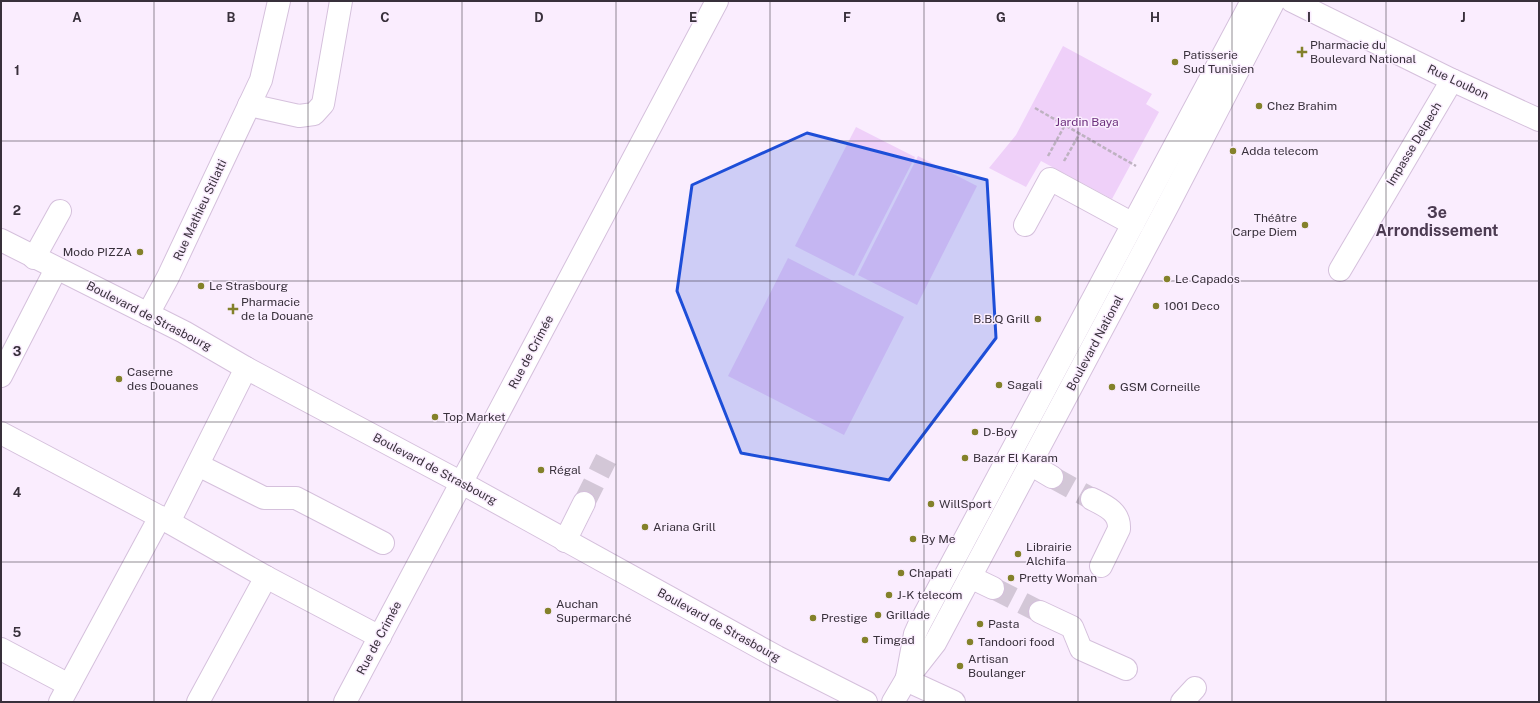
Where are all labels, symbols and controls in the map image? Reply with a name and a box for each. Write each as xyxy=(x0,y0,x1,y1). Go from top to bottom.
text: A xyxy=(72,10,82,25)
text: B xyxy=(227,10,236,25)
text: C xyxy=(380,10,390,25)
text: D xyxy=(534,10,544,25)
text: E xyxy=(689,10,697,25)
text: F xyxy=(843,10,851,25)
text: G xyxy=(996,10,1006,25)
text: H xyxy=(1150,10,1160,25)
text: I xyxy=(1307,10,1311,25)
text: J xyxy=(1460,10,1466,25)
place label: Pharmacie du Boulevard National xyxy=(1310,38,1416,66)
marker: Pharmacie du Boulevard National xyxy=(1297,47,1307,57)
place label: Patisserie Sud Tunisien xyxy=(1183,48,1254,76)
marker: Patisserie Sud Tunisien xyxy=(1170,57,1180,67)
street label: Rue Loubon xyxy=(1425,62,1491,102)
text: 1 xyxy=(14,63,20,78)
place label: Chez Brahim xyxy=(1267,99,1337,113)
street label: Impasse Delpech xyxy=(1383,100,1445,188)
marker: Chez Brahim xyxy=(1254,101,1264,111)
park label: Jardin Baya xyxy=(1055,115,1119,129)
place label: Adda telecom xyxy=(1241,144,1318,158)
marker: Adda telecom xyxy=(1228,146,1238,156)
street label: Rue Mathieu Stilatti xyxy=(170,157,230,263)
text: 2 xyxy=(13,203,21,218)
district label: 3e Arrondissement xyxy=(1376,203,1499,240)
place label: Théâtre Carpe Diem xyxy=(1232,211,1297,239)
marker: Théâtre Carpe Diem xyxy=(1300,220,1310,230)
place label: Modo PIZZA xyxy=(63,245,132,259)
marker: Modo PIZZA xyxy=(135,247,145,257)
place label: Le Capados xyxy=(1175,272,1240,286)
marker: Le Capados xyxy=(1162,274,1172,284)
street label: Boulevard de Strasbourg xyxy=(84,278,214,354)
place label: Le Strasbourg xyxy=(209,279,288,293)
marker: Le Strasbourg xyxy=(196,281,206,291)
street label: Boulevard National xyxy=(1064,293,1126,393)
place label: Pharmacie de la Douane xyxy=(241,295,314,323)
place label: 1001 Deco xyxy=(1164,299,1220,313)
marker: 1001 Deco xyxy=(1151,301,1161,311)
marker: Pharmacie de la Douane xyxy=(228,304,238,314)
place label: B.B.Q Grill xyxy=(973,312,1030,326)
street label: Rue de Crimée xyxy=(506,313,556,391)
marker: B.B.Q Grill xyxy=(1033,314,1043,324)
text: 3 xyxy=(13,344,22,359)
place label: Caserne des Douanes xyxy=(127,365,198,393)
marker: Caserne des Douanes xyxy=(114,374,124,384)
place label: Sagali xyxy=(1007,378,1042,392)
marker: Sagali xyxy=(994,380,1004,390)
place label: GSM Corneille xyxy=(1120,380,1201,394)
marker: GSM Corneille xyxy=(1107,382,1117,392)
place label: Top Market xyxy=(443,410,506,424)
marker: Top Market xyxy=(430,412,440,422)
place label: D-Boy xyxy=(983,425,1018,439)
marker: D-Boy xyxy=(970,427,980,437)
street label: Boulevard de Strasbourg xyxy=(371,430,499,508)
place label: Bazar El Karam xyxy=(973,451,1058,465)
marker: Bazar El Karam xyxy=(960,453,970,463)
place label: Régal xyxy=(549,463,582,477)
marker: Régal xyxy=(536,465,546,475)
text: 4 xyxy=(13,485,22,500)
place label: WillSport xyxy=(939,497,992,511)
marker: WillSport xyxy=(926,499,936,509)
place label: Ariana Grill xyxy=(653,520,716,534)
marker: Ariana Grill xyxy=(640,522,650,532)
place label: By Me xyxy=(921,532,956,546)
marker: By Me xyxy=(908,534,918,544)
place label: Librairie Alchifa xyxy=(1026,540,1072,568)
marker: Librairie Alchifa xyxy=(1013,549,1023,559)
place label: Chapati xyxy=(909,566,952,580)
marker: Chapati xyxy=(896,568,906,578)
place label: Pretty Woman xyxy=(1019,571,1097,585)
marker: Pretty Woman xyxy=(1006,573,1016,583)
street label: Boulevard de Strasbourg xyxy=(655,585,783,665)
place label: J-K telecom xyxy=(897,588,962,602)
marker: J-K telecom xyxy=(884,590,894,600)
place label: Auchan Supermarché xyxy=(556,597,632,625)
street label: Rue de Crimée xyxy=(354,599,404,677)
marker: Auchan Supermarché xyxy=(543,606,553,616)
place label: Grillade xyxy=(886,608,930,622)
marker: Grillade xyxy=(873,610,883,620)
place label: Prestige xyxy=(821,611,868,625)
marker: Prestige xyxy=(808,613,818,623)
place label: Pasta xyxy=(988,617,1019,631)
marker: Pasta xyxy=(975,619,985,629)
text: 5 xyxy=(13,625,22,640)
place label: Timgad xyxy=(873,633,915,647)
marker: Timgad xyxy=(860,635,870,645)
place label: Tandoori food xyxy=(978,635,1055,649)
marker: Tandoori food xyxy=(965,637,975,647)
place label: Artisan Boulanger xyxy=(968,652,1026,680)
marker: Artisan Boulanger xyxy=(955,661,965,671)

